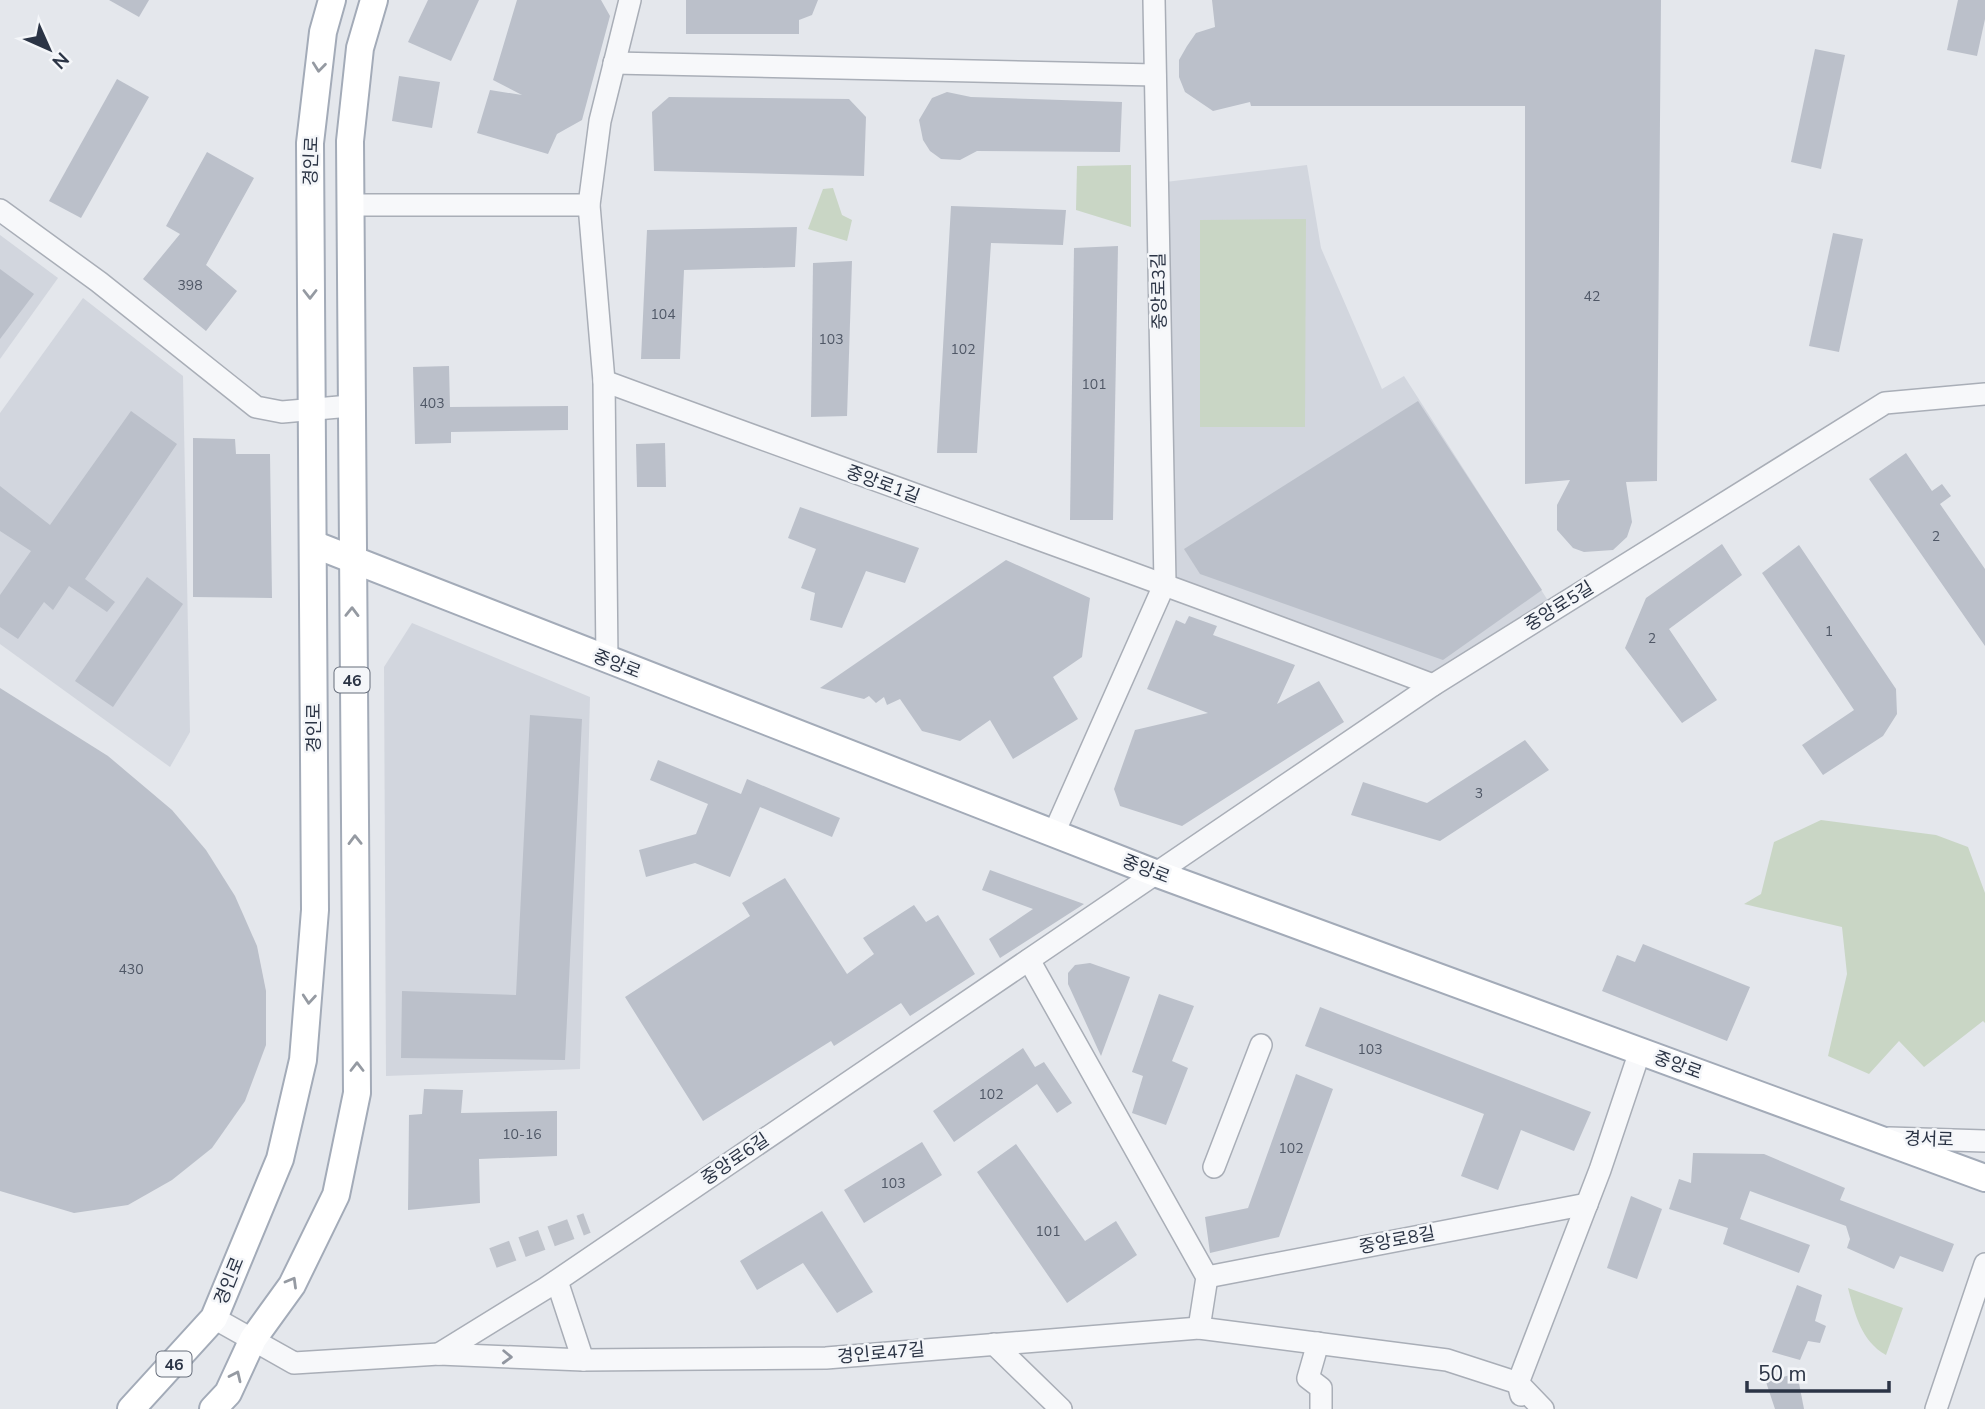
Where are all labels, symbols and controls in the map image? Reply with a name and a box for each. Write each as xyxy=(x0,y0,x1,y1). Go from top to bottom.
north arrow xyxy=(14,14,84,84)
text: N xyxy=(46,46,75,75)
one-way arrow xyxy=(311,61,326,73)
street label: 경인로 xyxy=(298,136,324,186)
street label: 중앙로3길 xyxy=(1146,252,1172,330)
house number: 398 xyxy=(177,276,203,295)
house number: 42 xyxy=(1584,287,1600,306)
one-way arrow xyxy=(302,289,318,299)
house number: 104 xyxy=(650,305,676,324)
house number: 103 xyxy=(818,330,844,349)
house number: 102 xyxy=(950,340,976,359)
house number: 101 xyxy=(1081,375,1107,394)
house number: 403 xyxy=(419,394,445,413)
street label: 중앙로1길 xyxy=(843,460,923,508)
house number: 2 xyxy=(1932,527,1940,546)
street label: 중앙로5길 xyxy=(1520,575,1598,637)
one-way arrow xyxy=(344,607,360,617)
house number: 1 xyxy=(1825,622,1833,641)
house number: 2 xyxy=(1648,629,1656,648)
street label: 중앙로 xyxy=(590,644,644,684)
road number: 46 xyxy=(334,667,370,692)
street label: 경인로 xyxy=(302,703,326,753)
house number: 3 xyxy=(1475,784,1483,803)
one-way arrow xyxy=(347,834,363,845)
street label: 중앙로 xyxy=(1119,849,1173,889)
house number: 430 xyxy=(118,960,144,979)
one-way arrow xyxy=(302,994,317,1005)
house number: 103 xyxy=(1357,1040,1383,1059)
street label: 중앙로 xyxy=(1651,1045,1705,1085)
one-way arrow xyxy=(349,1062,365,1072)
house number: 102 xyxy=(978,1085,1004,1104)
house number: 10-16 xyxy=(502,1125,542,1144)
street label: 경서로 xyxy=(1904,1126,1954,1152)
street label: 중앙로6길 xyxy=(696,1128,774,1190)
house number: 102 xyxy=(1278,1139,1304,1158)
house number: 103 xyxy=(880,1174,906,1193)
street label: 중앙로8길 xyxy=(1357,1221,1437,1259)
house number: 101 xyxy=(1035,1222,1061,1241)
street label: 경인로 xyxy=(209,1253,249,1309)
one-way arrow xyxy=(284,1277,297,1290)
street label: 경인로47길 xyxy=(836,1337,926,1369)
one-way arrow xyxy=(502,1350,513,1365)
scale bar xyxy=(1747,1350,1889,1394)
road number: 46 xyxy=(156,1352,192,1376)
text: 50 m xyxy=(1758,1360,1807,1388)
one-way arrow xyxy=(228,1371,242,1383)

